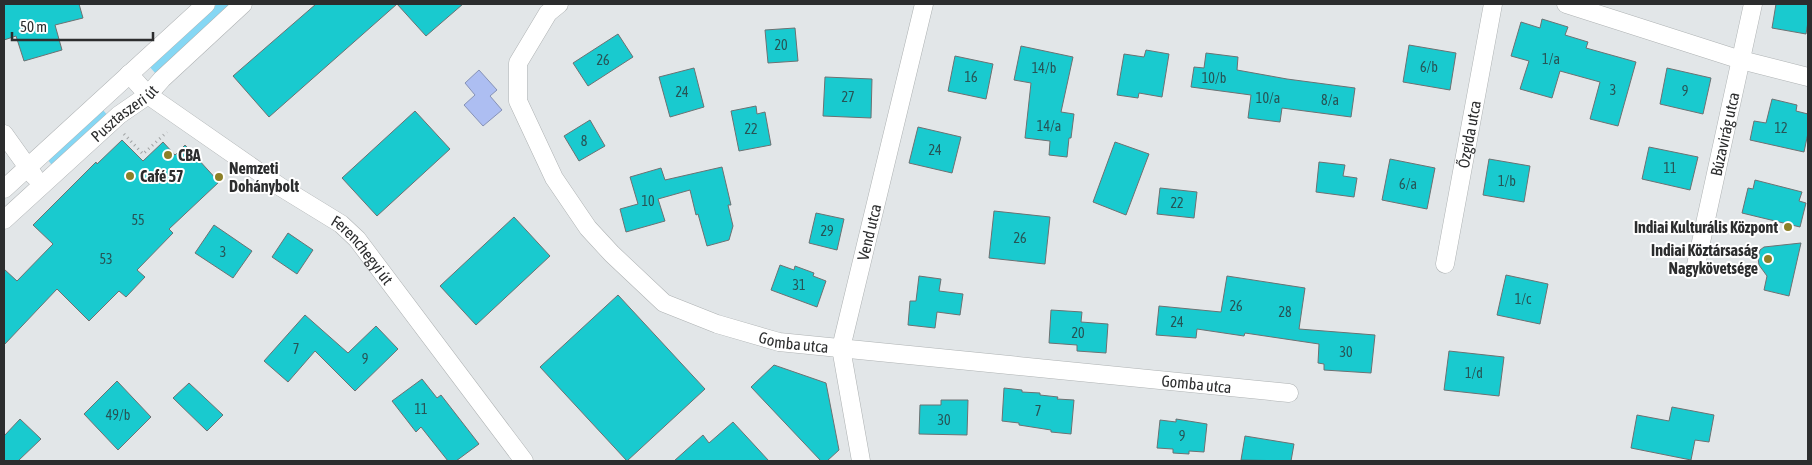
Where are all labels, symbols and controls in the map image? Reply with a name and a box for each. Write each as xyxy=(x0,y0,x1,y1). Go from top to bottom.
scale bar xyxy=(12,10,154,42)
text: 50 m xyxy=(20,18,47,35)
house number: 20 xyxy=(774,37,788,53)
house number: 1/a xyxy=(1542,51,1560,67)
house number: 26 xyxy=(596,52,610,68)
house number: 6/b xyxy=(1420,59,1438,75)
house number: 14/b xyxy=(1032,60,1057,76)
house number: 16 xyxy=(964,69,978,85)
house number: 10/b xyxy=(1202,70,1227,86)
street label: Pusztaszeri út xyxy=(87,81,162,145)
house number: 3 xyxy=(1610,82,1616,98)
house number: 9 xyxy=(1682,83,1688,99)
house number: 24 xyxy=(675,84,689,100)
house number: 27 xyxy=(841,89,855,105)
house number: 10/a xyxy=(1256,90,1280,106)
street label: Búzavirág utca xyxy=(1707,90,1742,178)
house number: 8/a xyxy=(1321,92,1339,108)
street label: Őzgida utca xyxy=(1454,99,1484,170)
house number: 14/a xyxy=(1037,118,1061,134)
house number: 12 xyxy=(1774,120,1788,136)
house number: 22 xyxy=(744,121,758,137)
house number: 8 xyxy=(581,133,588,149)
house number: 24 xyxy=(928,142,942,158)
place label: CBA xyxy=(178,146,201,164)
marker: CBA xyxy=(162,149,174,161)
place label: Nemzeti Dohánybolt xyxy=(229,159,299,195)
house number: 11 xyxy=(1663,160,1677,176)
place label: Café 57 xyxy=(140,167,184,185)
marker: Café 57 xyxy=(124,170,136,182)
marker: Nemzeti Dohánybolt xyxy=(213,171,225,183)
house number: 1/b xyxy=(1498,173,1516,189)
house number: 6/a xyxy=(1399,176,1417,192)
house number: 10 xyxy=(641,193,655,209)
house number: 22 xyxy=(1170,195,1184,211)
street label: Vend utca xyxy=(853,202,884,262)
street label: Ferenchegyi út xyxy=(328,211,397,288)
house number: 55 xyxy=(131,212,145,228)
place label: Indiai Kulturális Központ xyxy=(1634,218,1778,236)
marker: Indiai Kulturális Központ xyxy=(1782,221,1794,233)
house number: 29 xyxy=(820,223,834,239)
house number: 26 xyxy=(1013,230,1027,246)
place label: Indiai Köztársaság Nagykövetsége xyxy=(1651,241,1758,277)
house number: 3 xyxy=(220,244,226,260)
house number: 53 xyxy=(99,251,113,267)
marker: Indiai Köztársaság Nagykövetsége xyxy=(1762,253,1774,265)
house number: 31 xyxy=(792,277,806,293)
house number: 1/c xyxy=(1515,291,1532,307)
house number: 26 xyxy=(1229,298,1243,314)
house number: 28 xyxy=(1278,304,1292,320)
house number: 24 xyxy=(1170,314,1184,330)
house number: 20 xyxy=(1071,325,1085,341)
street label: Gomba utca xyxy=(757,328,829,356)
house number: 7 xyxy=(293,341,299,357)
house number: 30 xyxy=(1339,344,1353,360)
house number: 9 xyxy=(362,351,368,367)
house number: 1/d xyxy=(1465,365,1483,381)
street label: Gomba utca xyxy=(1161,371,1232,396)
house number: 11 xyxy=(414,401,428,417)
house number: 7 xyxy=(1035,403,1041,419)
house number: 49/b xyxy=(106,407,131,423)
house number: 30 xyxy=(937,412,951,428)
house number: 9 xyxy=(1179,428,1185,444)

